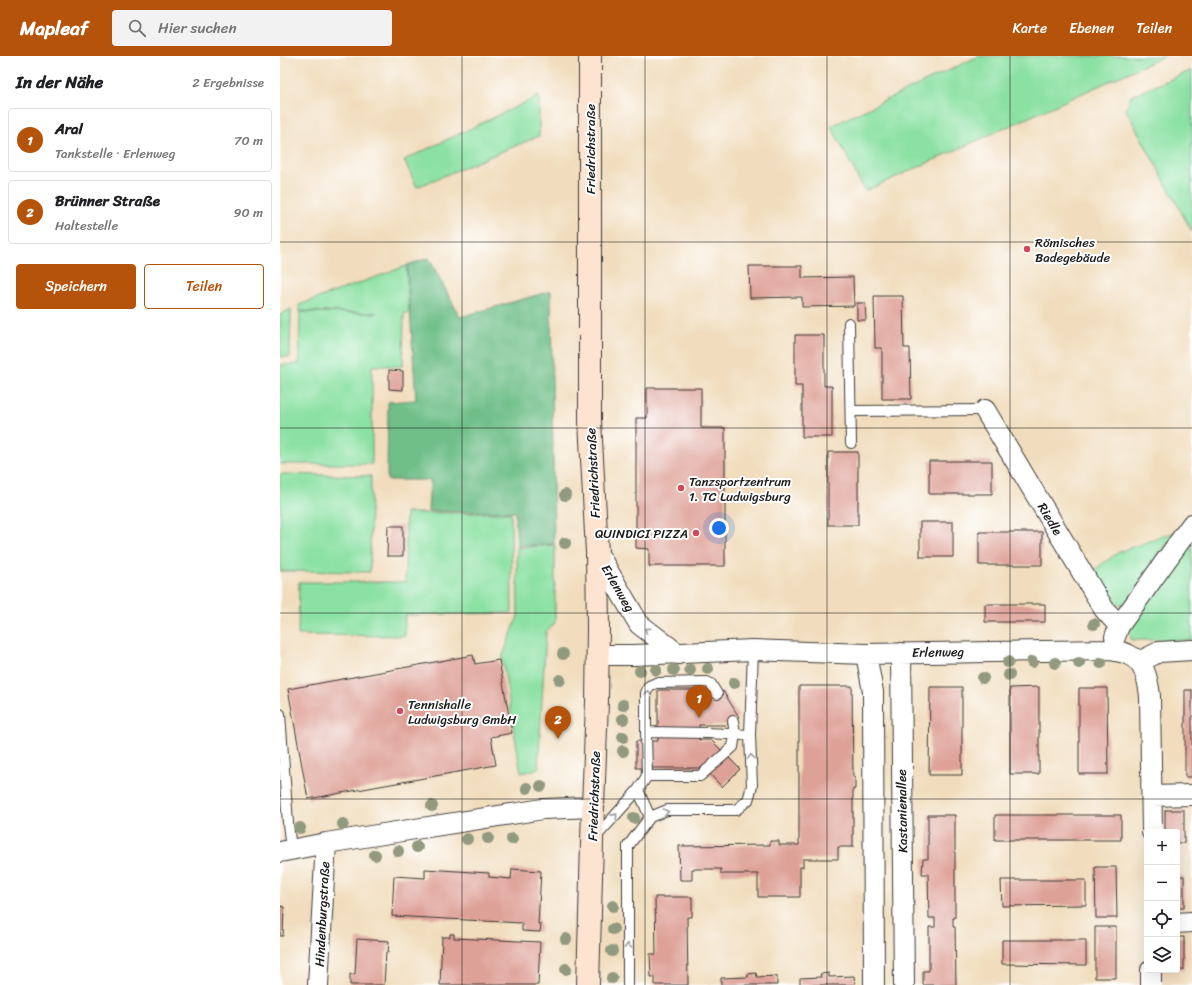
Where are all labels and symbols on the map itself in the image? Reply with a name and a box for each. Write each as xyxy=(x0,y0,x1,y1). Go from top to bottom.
street label: Friedrichstraße xyxy=(579,104,602,194)
place label: Römisches Badegebäude xyxy=(1035,231,1110,269)
marker: Römisches Badegebäude xyxy=(1022,244,1032,254)
street label: Friedrichstraße xyxy=(579,427,607,519)
place label: Tanzsportzentrum 1. TC Ludwigsburg xyxy=(689,470,791,508)
marker: Tanzsportzentrum 1. TC Ludwigsburg xyxy=(676,483,686,493)
street label: Riedle xyxy=(1031,498,1069,540)
your location xyxy=(709,518,729,538)
place label: QUINDICI PIZZA xyxy=(595,522,688,545)
marker: QUINDICI PIZZA xyxy=(691,528,701,538)
street label: Erlenweg xyxy=(595,560,641,617)
one-way arrow xyxy=(644,628,651,635)
street label: Erlenweg xyxy=(912,640,965,664)
pin: 1 xyxy=(686,685,712,718)
one-way arrow xyxy=(643,690,651,696)
place label: Tennishalle Ludwigsburg GmbH xyxy=(408,693,517,731)
marker: Tennishalle Ludwigsburg GmbH xyxy=(395,706,405,716)
pin: 2 xyxy=(545,706,571,739)
street label: Friedrichstraße xyxy=(581,750,607,842)
one-way arrow xyxy=(747,754,755,760)
street label: Kastanienallee xyxy=(890,769,914,853)
one-way arrow xyxy=(663,808,669,816)
one-way arrow xyxy=(610,813,618,821)
street label: Hindenburgstraße xyxy=(308,860,336,967)
one-way arrow xyxy=(624,943,632,949)

